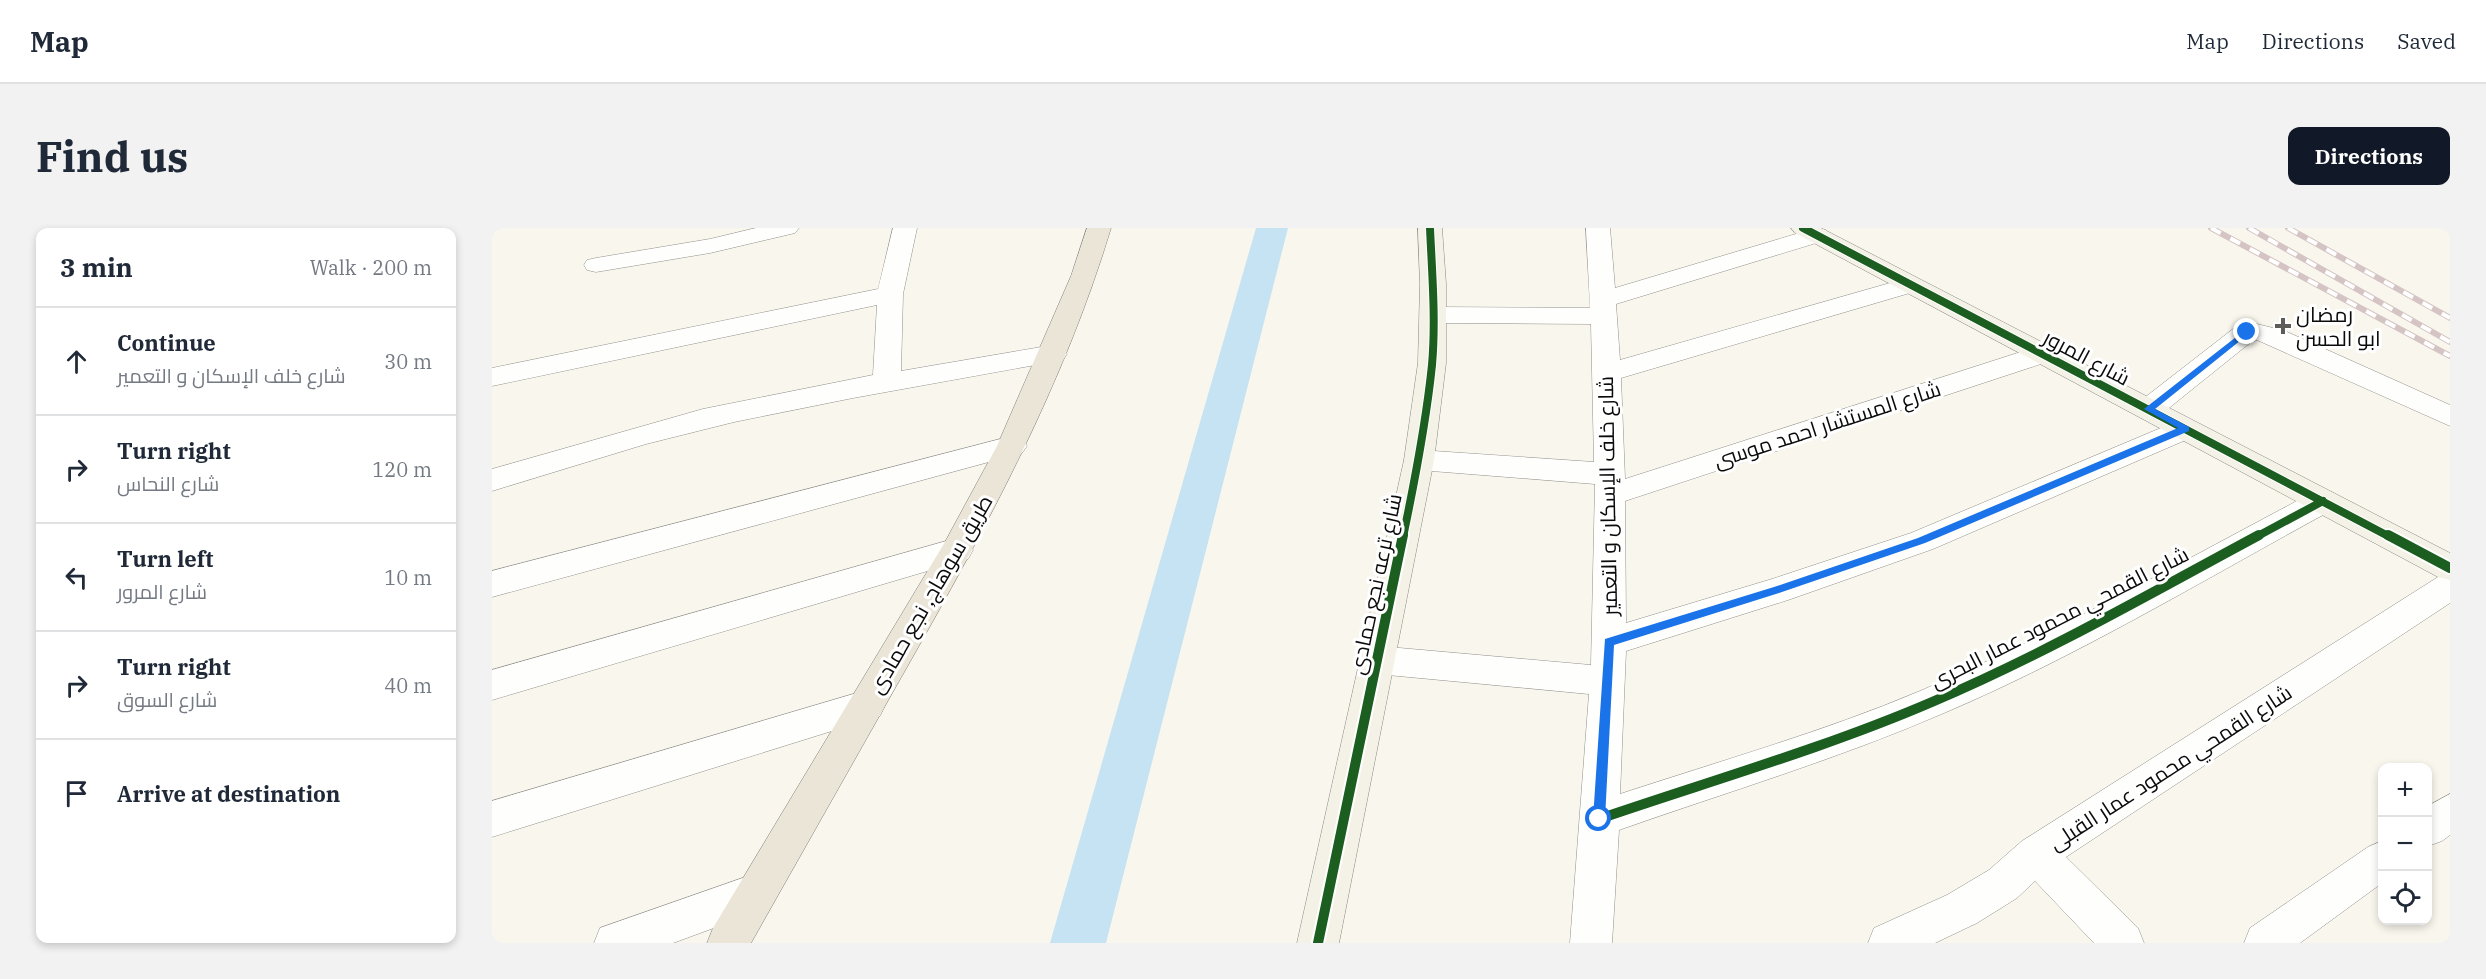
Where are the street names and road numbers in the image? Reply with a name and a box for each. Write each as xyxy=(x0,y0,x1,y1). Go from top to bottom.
street label: شارع المرور xyxy=(2037,322,2135,392)
street label: شارع المستشار احمد موسى xyxy=(1710,374,1944,475)
street label: شارع خلف الإسكان و التعمير xyxy=(1591,376,1624,617)
street label: طريق سوهاج, نجع حمادى xyxy=(862,489,999,699)
street label: شارع ترعه نجع حمادى xyxy=(1342,491,1409,677)
street label: شارع القمحي محمود عمار البحرى xyxy=(1925,539,2194,697)
street label: شارع القمحي محمود عمار القبلى xyxy=(2043,678,2299,859)

